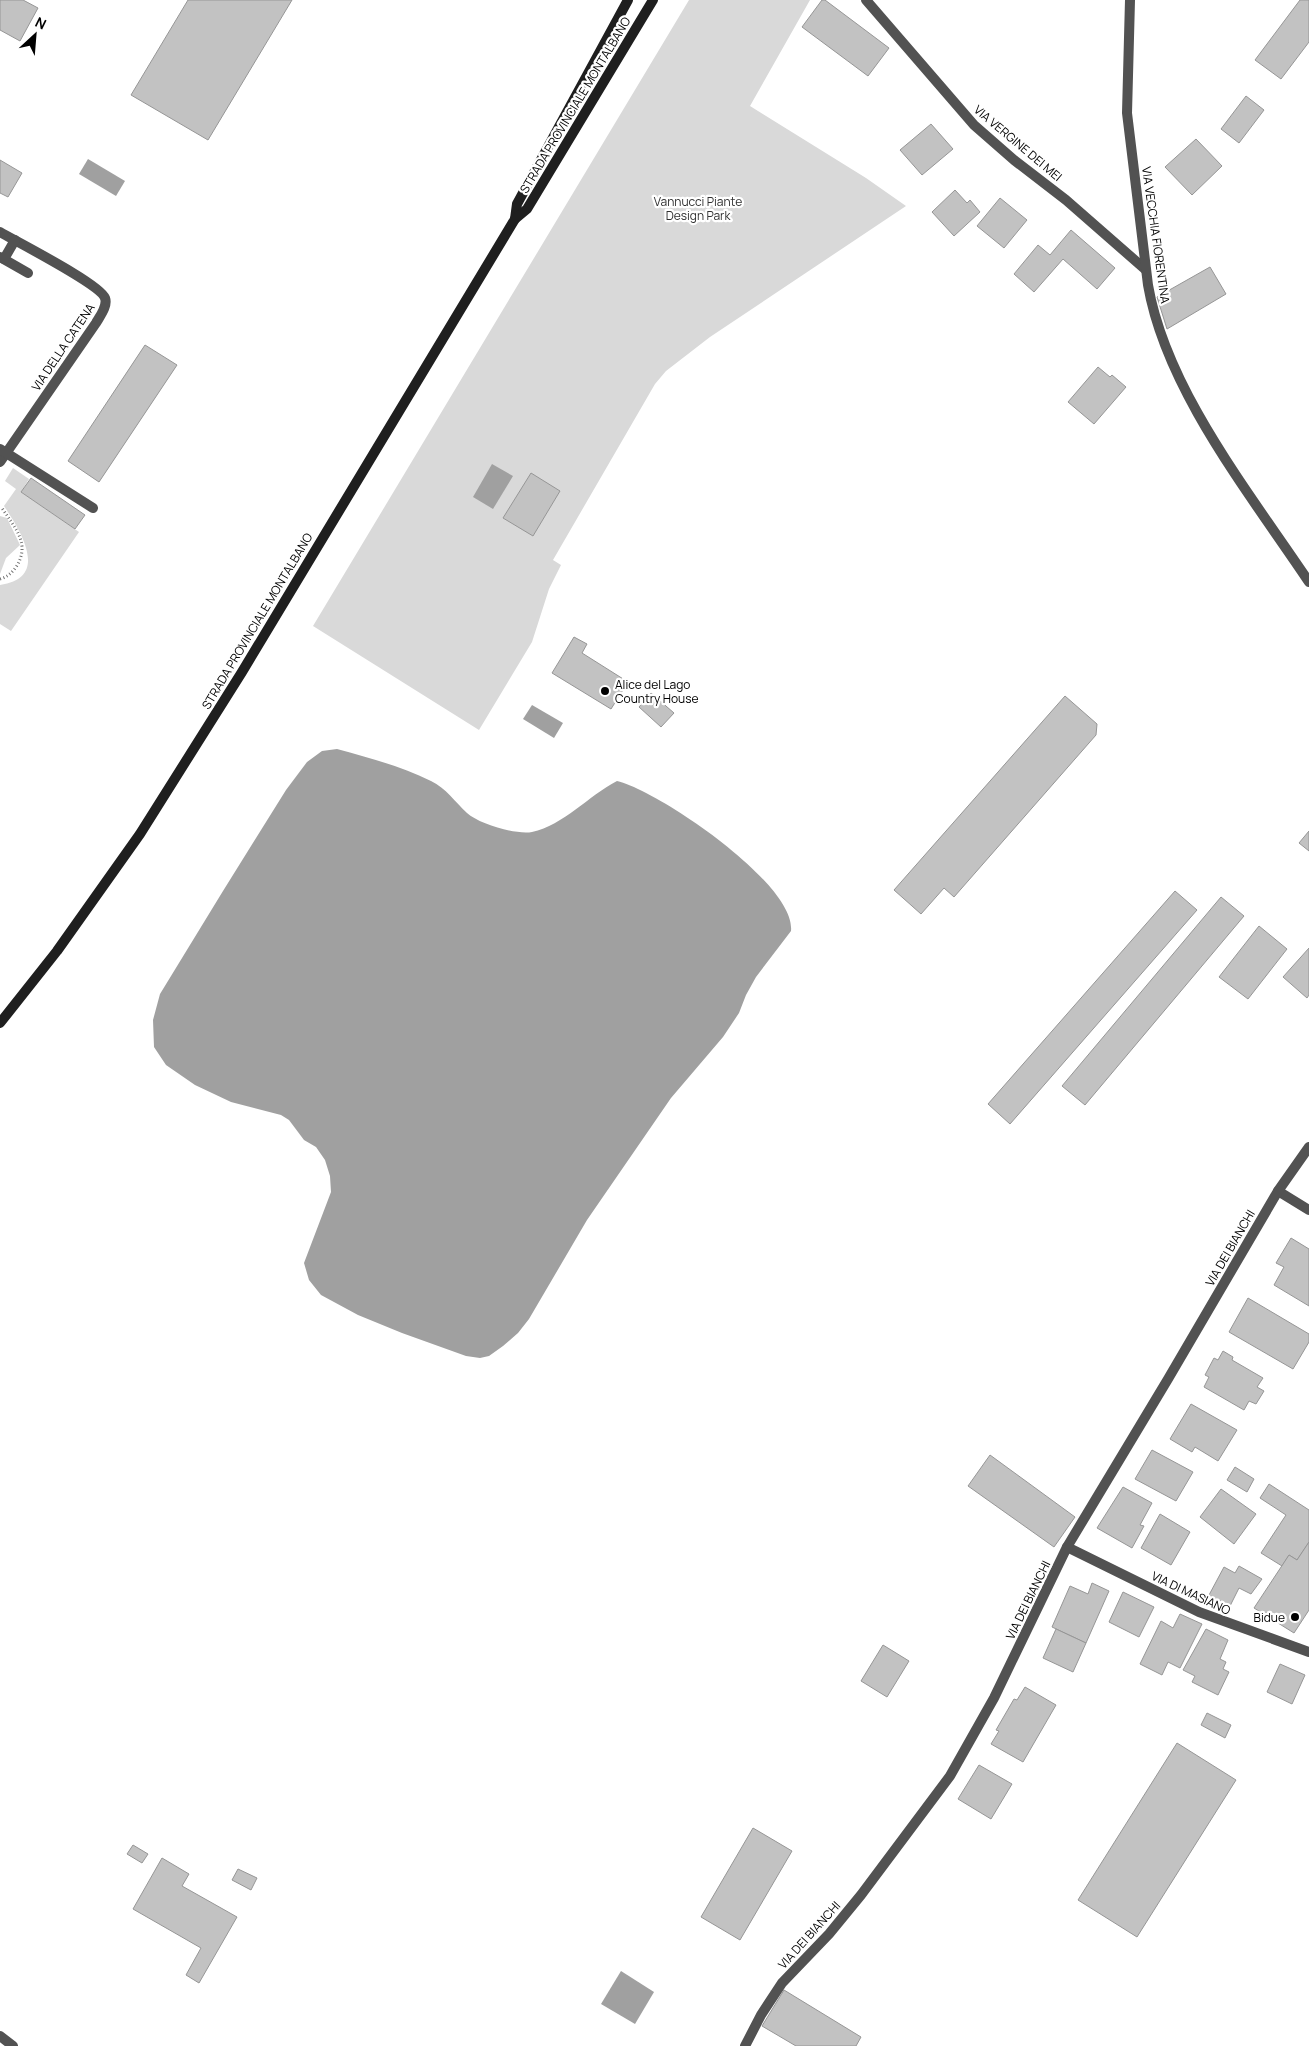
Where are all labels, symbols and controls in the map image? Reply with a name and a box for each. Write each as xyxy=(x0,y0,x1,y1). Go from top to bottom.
north arrow xyxy=(10,10,60,60)
text: N xyxy=(32,12,50,34)
street label: STRADA PROVINCIALE MONTALBANO xyxy=(515,13,635,196)
street label: VIA VERGINE DEI MEI xyxy=(970,101,1066,185)
street label: VIA VECCHIA FIORENTINA xyxy=(1138,166,1174,305)
park label: Vannucci Piante Design Park xyxy=(654,193,742,224)
street label: VIA DELLA CATENA xyxy=(27,300,99,394)
street label: STRADA PROVINCIALE MONTALBANO xyxy=(197,529,317,712)
place label: Alice del Lago Country House xyxy=(615,676,698,707)
marker: Alice del Lago Country House xyxy=(599,685,611,697)
street label: VIA DEI BIANCHI xyxy=(1201,1207,1259,1289)
street label: VIA DEI BIANCHI xyxy=(1002,1558,1054,1642)
street label: VIA DI MASIANO xyxy=(1149,1567,1234,1619)
place label: Bidue xyxy=(1254,1609,1285,1626)
marker: Bidue xyxy=(1289,1611,1301,1623)
street label: VIA DEI BIANCHI xyxy=(774,1897,844,1973)

